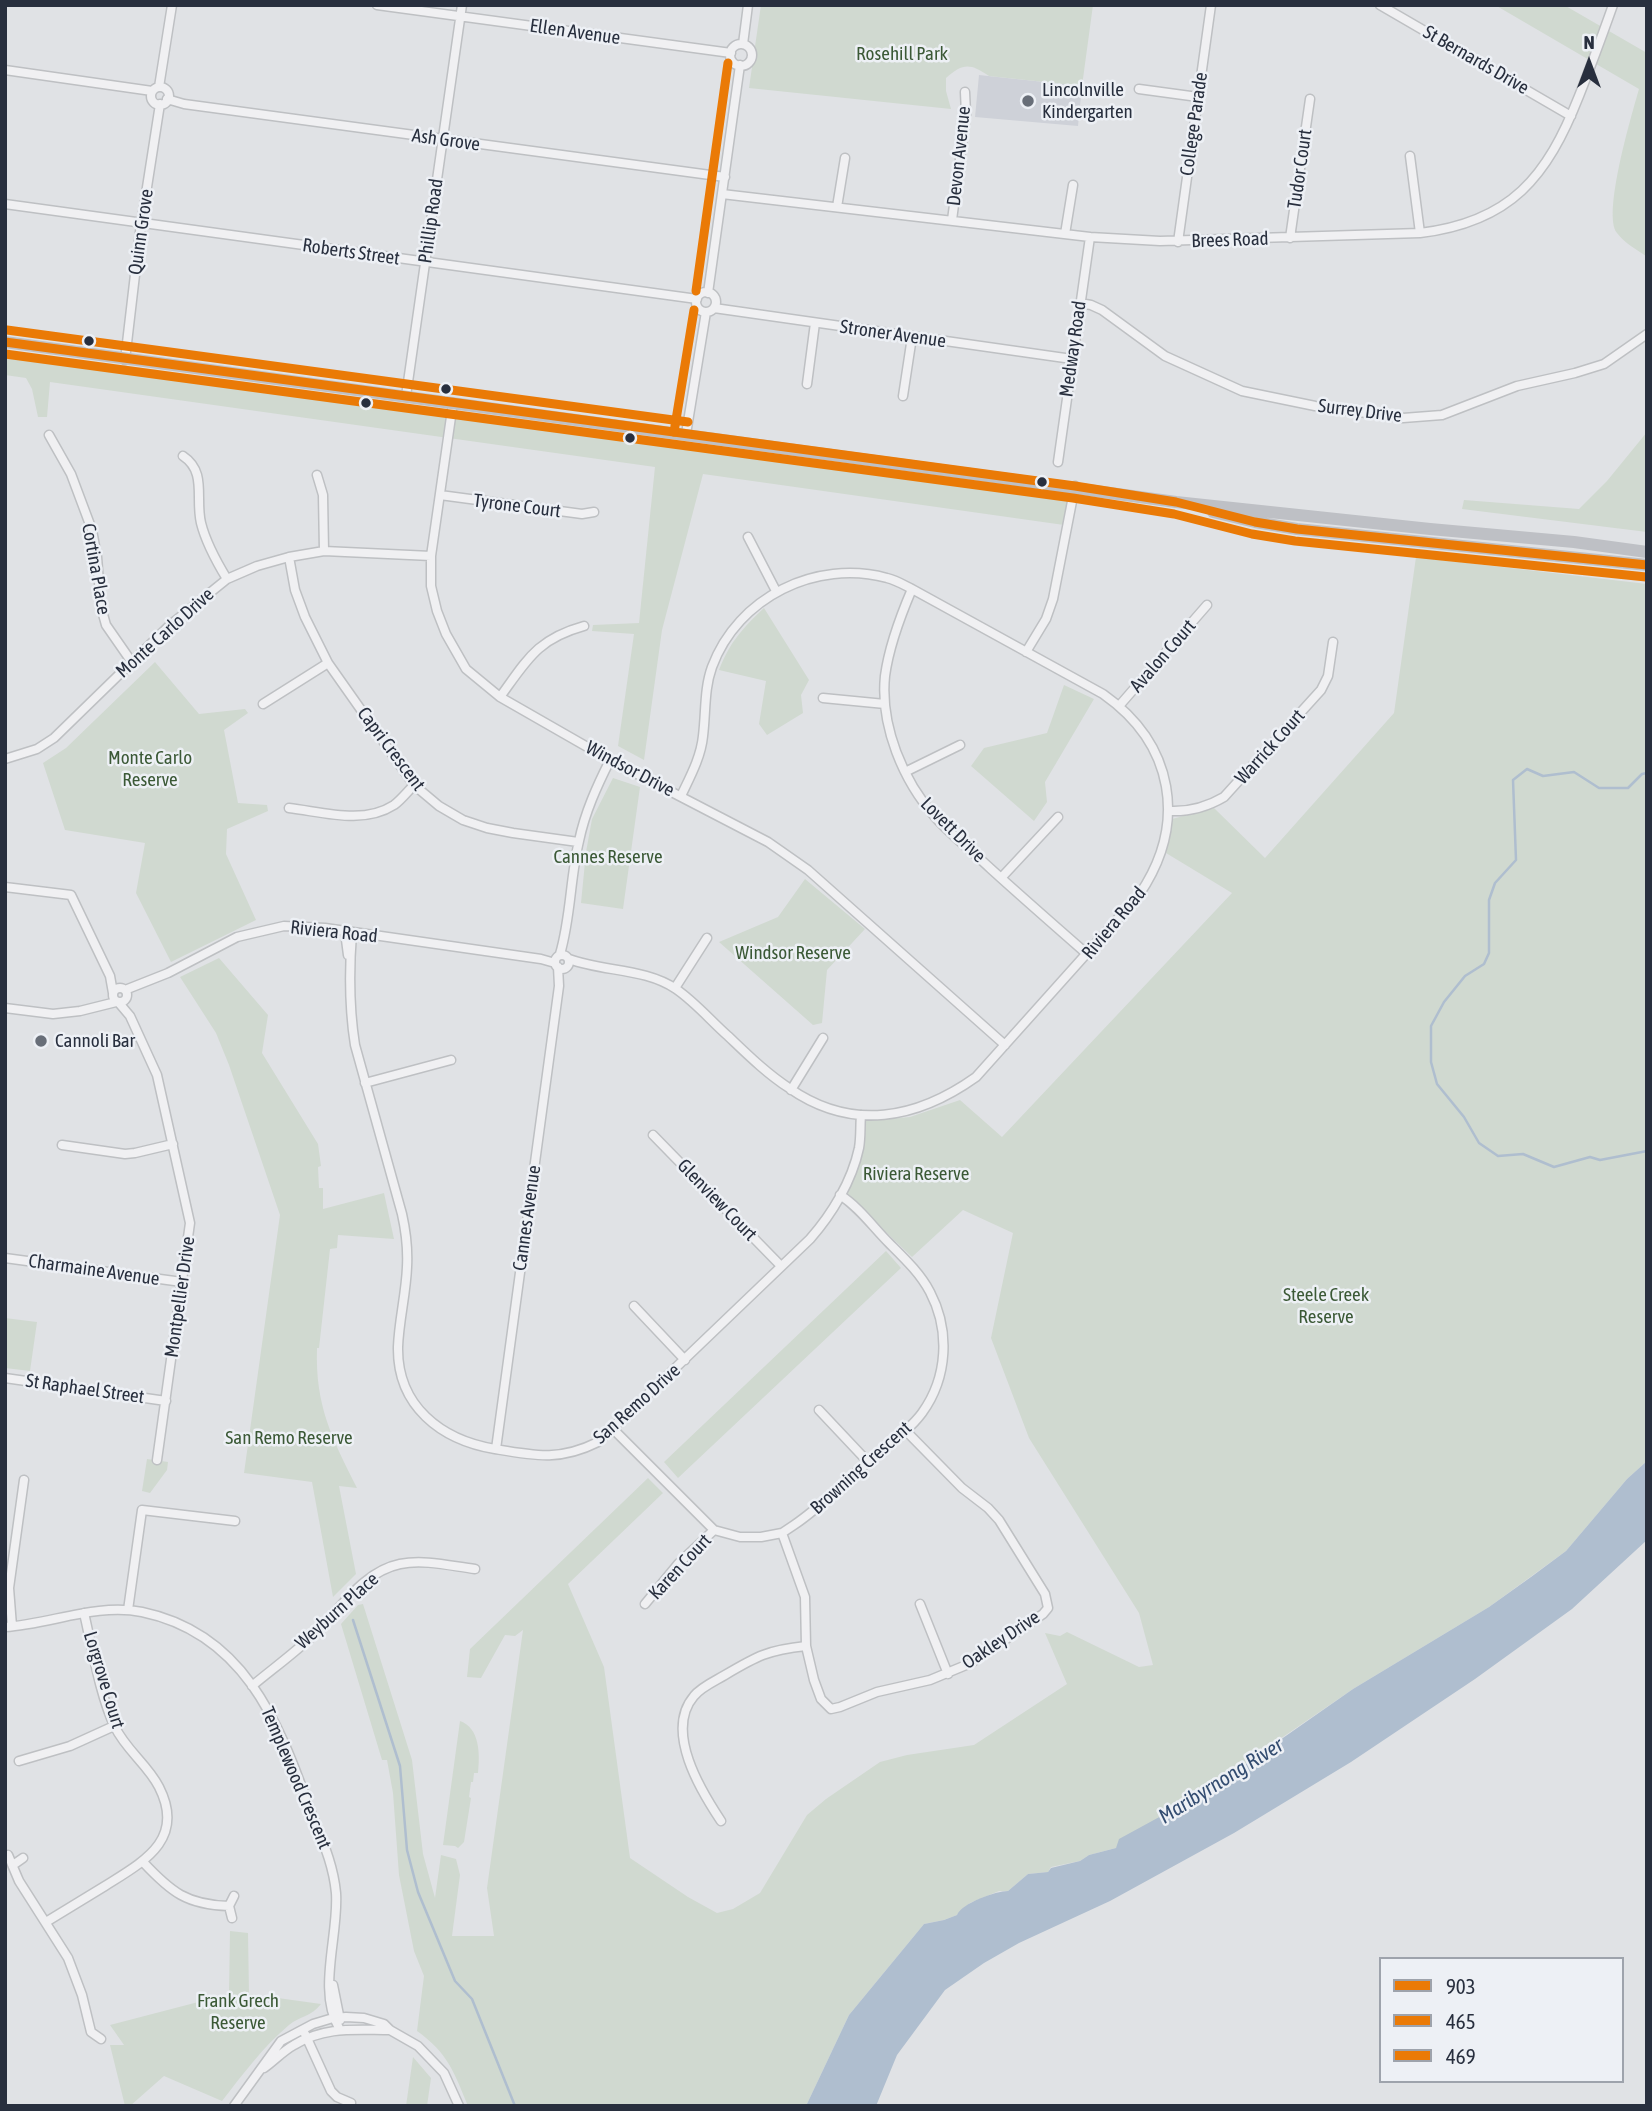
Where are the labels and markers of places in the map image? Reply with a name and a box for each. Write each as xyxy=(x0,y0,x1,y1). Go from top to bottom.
place label: Lincolnville Kindergarten xyxy=(1042,79,1133,123)
marker: Lincolnville Kindergarten xyxy=(1020,93,1036,109)
unlabelled marker xyxy=(82,334,96,348)
unlabelled marker xyxy=(439,382,453,396)
unlabelled marker xyxy=(359,396,373,410)
unlabelled marker xyxy=(623,431,637,445)
unlabelled marker xyxy=(1035,475,1049,489)
place label: Cannoli Bar xyxy=(55,1030,135,1052)
marker: Cannoli Bar xyxy=(33,1033,49,1049)

